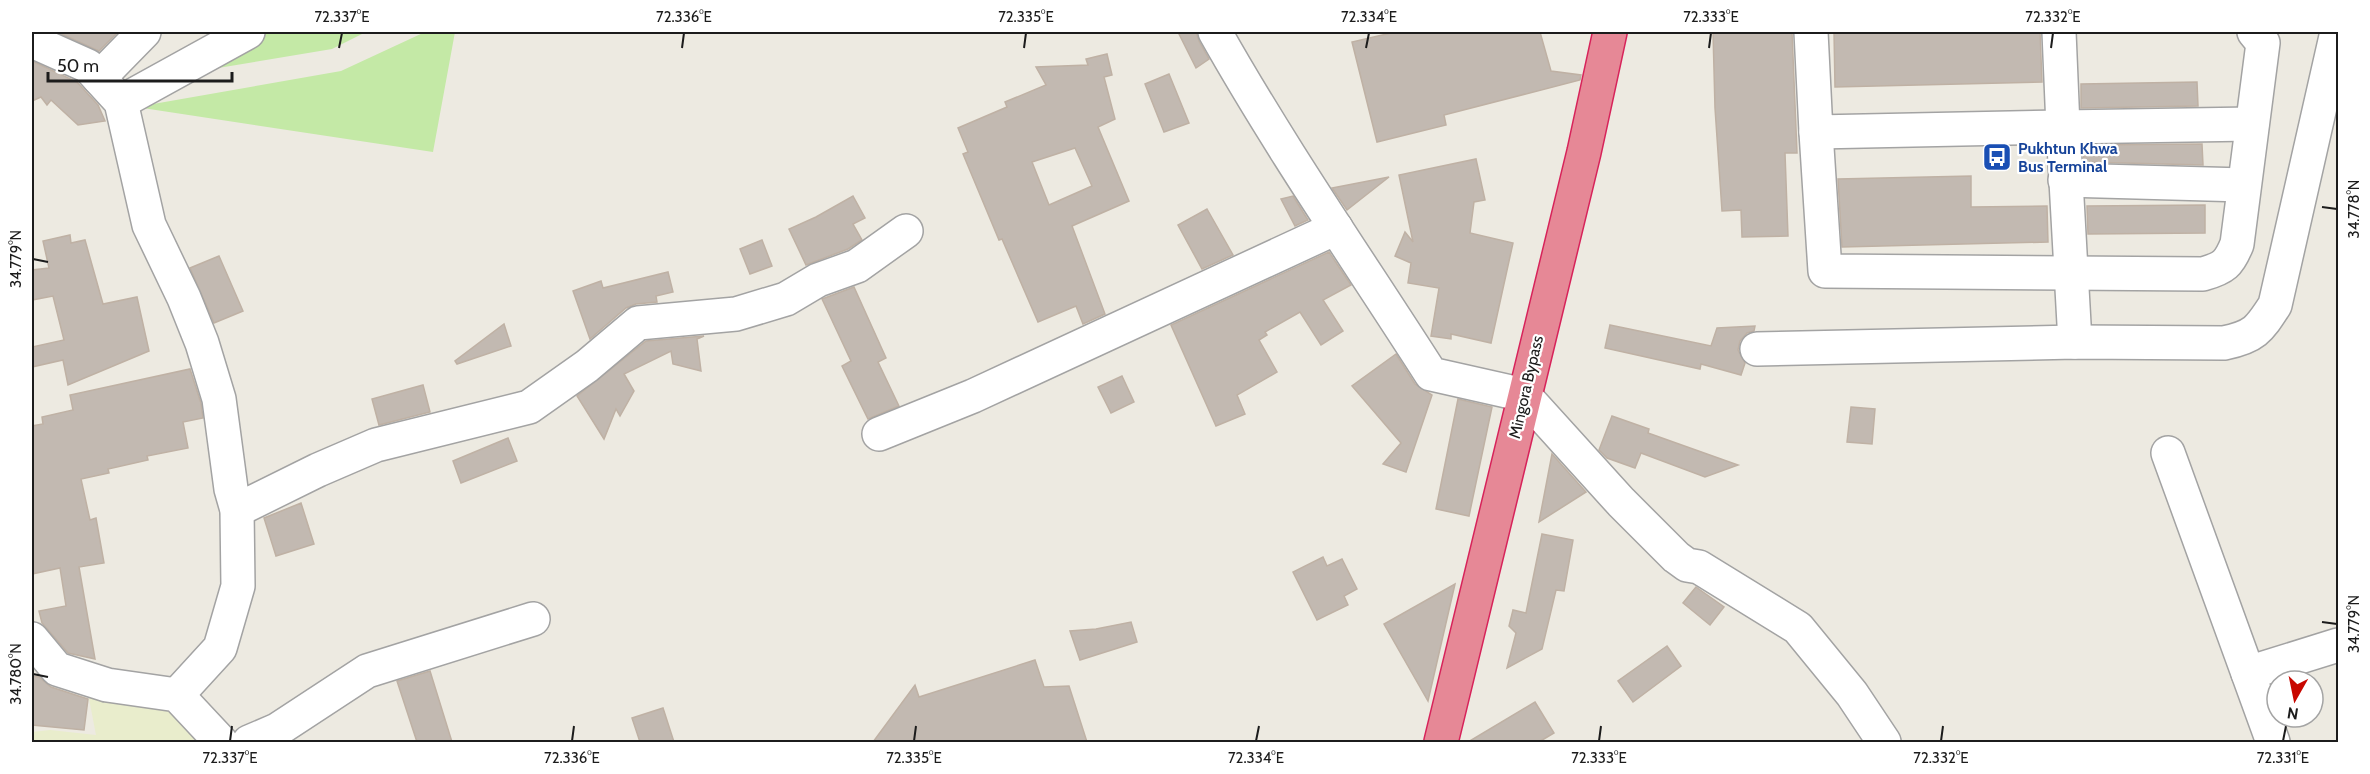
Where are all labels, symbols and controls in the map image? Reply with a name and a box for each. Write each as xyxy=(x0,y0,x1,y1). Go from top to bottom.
text: 72.337°E xyxy=(315,8,369,26)
text: 72.336°E xyxy=(656,8,712,26)
text: 72.335°E xyxy=(998,8,1054,26)
text: 72.334°E xyxy=(1341,8,1397,26)
text: 72.333°E xyxy=(1683,8,1739,26)
text: 72.332°E xyxy=(2025,8,2081,26)
scale bar xyxy=(48,45,232,83)
text: 50 m xyxy=(57,55,99,77)
place label: Pukhtun Khwa Bus Terminal xyxy=(2018,139,2118,176)
bus stop icon: Pukhtun Khwa Bus Terminal xyxy=(1981,141,2013,173)
text: 34.778°N xyxy=(2345,180,2363,238)
text: 34.779°N xyxy=(7,230,25,288)
street label: Mingora Bypass xyxy=(1505,333,1547,440)
text: 34.779°N xyxy=(2345,595,2363,653)
text: 34.780°N xyxy=(7,643,25,705)
north arrow xyxy=(2265,669,2325,729)
text: N xyxy=(2286,703,2300,724)
text: 72.337°E xyxy=(203,749,257,767)
text: 72.336°E xyxy=(544,749,600,767)
text: 72.335°E xyxy=(886,749,942,767)
text: 72.334°E xyxy=(1228,749,1284,767)
text: 72.333°E xyxy=(1571,749,1627,767)
text: 72.332°E xyxy=(1913,749,1969,767)
text: 72.331°E xyxy=(2257,749,2309,767)

